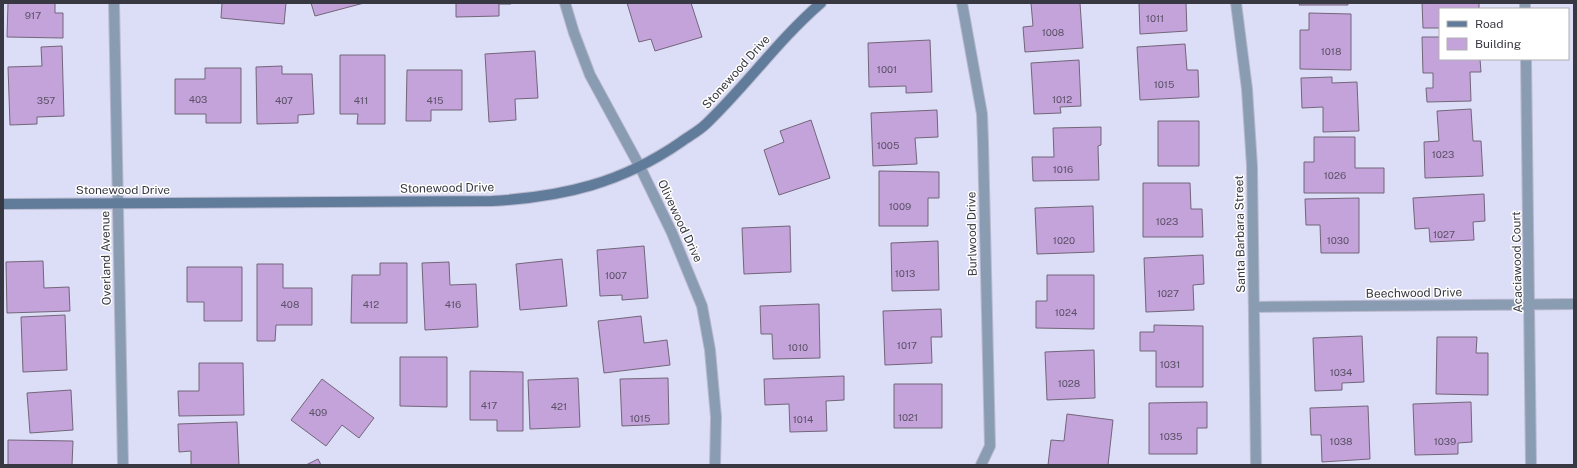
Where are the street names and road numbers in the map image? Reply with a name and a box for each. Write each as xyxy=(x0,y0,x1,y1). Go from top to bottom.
street label: Stonewood Drive xyxy=(699,32,773,112)
street label: Santa Barbara Street xyxy=(1232,175,1248,293)
street label: Olivewood Drive xyxy=(655,177,705,265)
street label: Stonewood Drive xyxy=(400,180,494,196)
street label: Stonewood Drive xyxy=(76,183,170,197)
street label: Burlwood Drive xyxy=(964,191,980,277)
street label: Overland Avenue xyxy=(98,210,114,305)
street label: Acaciawood Court xyxy=(1509,211,1525,313)
street label: Beechwood Drive xyxy=(1366,285,1463,301)

